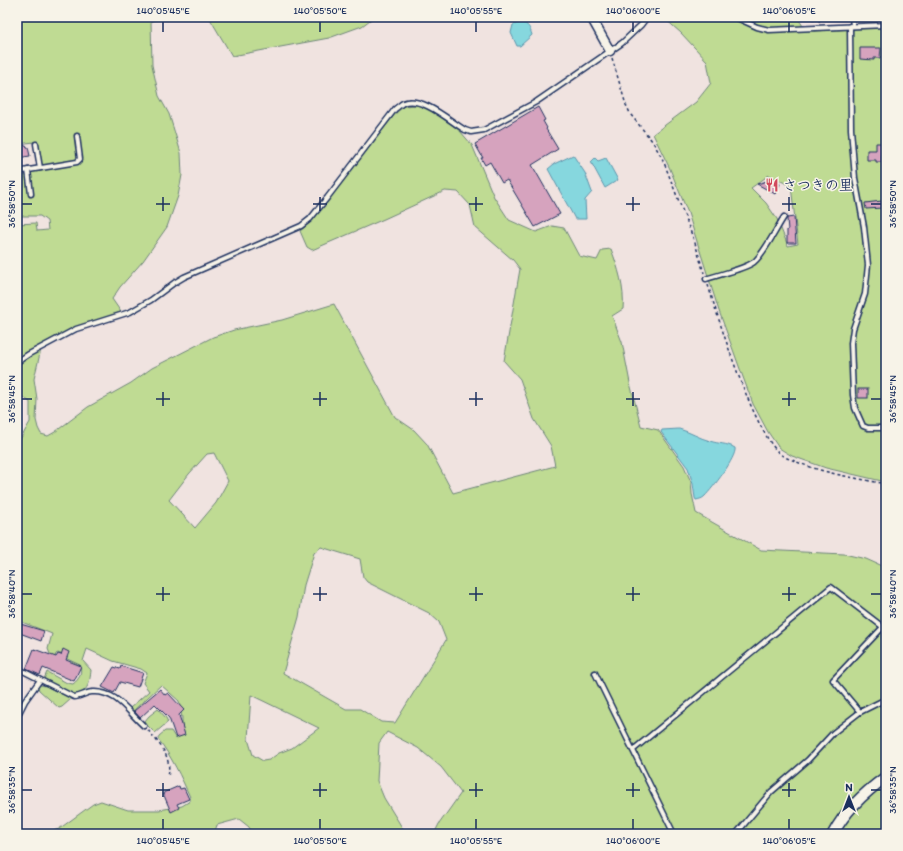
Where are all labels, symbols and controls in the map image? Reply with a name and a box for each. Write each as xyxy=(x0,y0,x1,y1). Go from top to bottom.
text: 140°05'45"E xyxy=(136,4,190,17)
text: 140°05'50"E xyxy=(293,4,347,17)
text: 140°05'55"E xyxy=(450,4,503,17)
text: 140°06'00"E xyxy=(606,4,661,17)
text: 140°06'05"E xyxy=(762,4,816,17)
restaurant icon: さつきの里 xyxy=(764,177,780,193)
place label: さつきの里 xyxy=(783,177,853,194)
text: 36°58'50"N xyxy=(5,180,18,228)
text: 36°58'50"N xyxy=(886,180,899,228)
text: 36°58'45"N xyxy=(5,375,18,423)
text: 36°58'45"N xyxy=(886,375,899,423)
text: 36°58'40"N xyxy=(5,569,18,618)
text: 36°58'40"N xyxy=(886,569,899,618)
text: 36°58'35"N xyxy=(5,766,18,814)
text: 36°58'35"N xyxy=(886,766,899,814)
north arrow xyxy=(829,777,869,817)
text: N xyxy=(845,781,853,794)
text: 140°05'45"E xyxy=(136,834,190,847)
text: 140°05'50"E xyxy=(293,834,347,847)
text: 140°05'55"E xyxy=(450,834,503,847)
text: 140°06'00"E xyxy=(606,834,661,847)
text: 140°06'05"E xyxy=(762,834,816,847)

